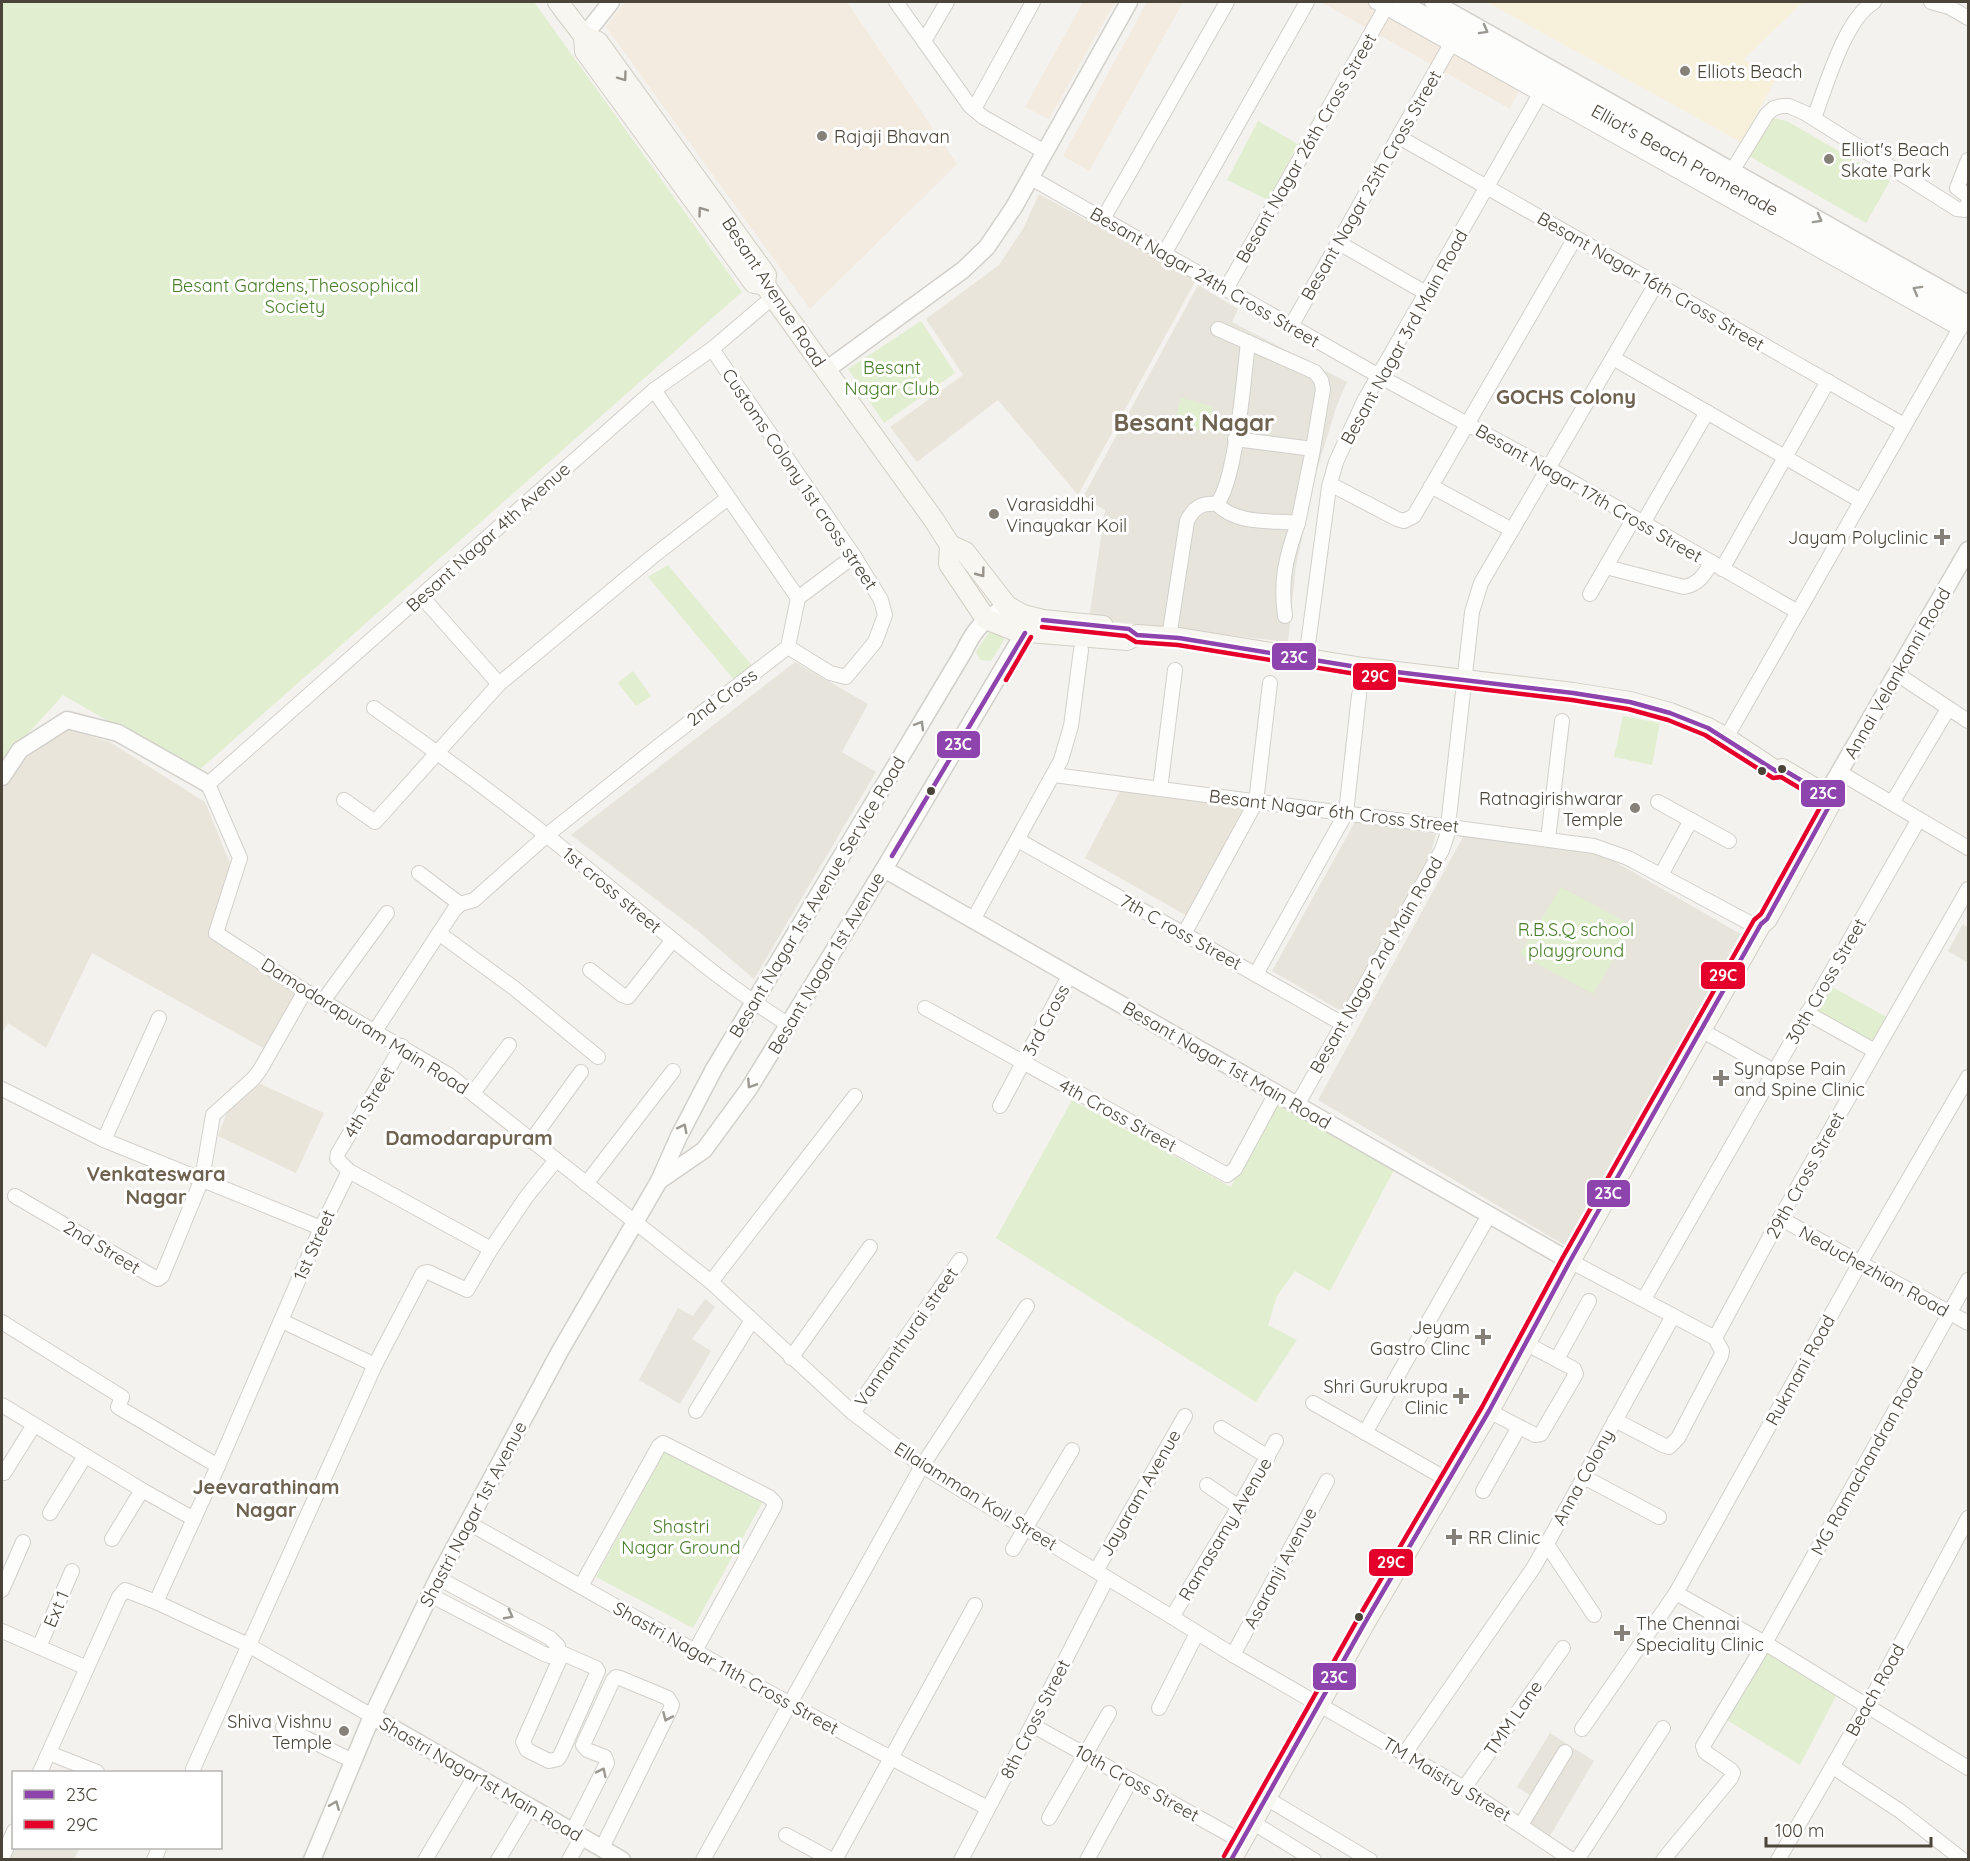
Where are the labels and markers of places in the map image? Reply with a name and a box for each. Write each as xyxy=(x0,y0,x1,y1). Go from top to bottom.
place label: Elliots Beach xyxy=(1697,60,1802,83)
marker: Elliots Beach xyxy=(1678,64,1692,78)
place label: Rajaji Bhavan xyxy=(834,125,950,148)
marker: Rajaji Bhavan xyxy=(815,129,829,143)
place label: Elliot's Beach Skate Park xyxy=(1841,138,1950,182)
marker: Elliot's Beach Skate Park xyxy=(1822,152,1836,166)
place label: Varasiddhi Vinayakar Koil xyxy=(1006,493,1127,537)
marker: Varasiddhi Vinayakar Koil xyxy=(987,507,1001,521)
place label: Jayam Polyclinic xyxy=(1788,526,1928,549)
marker: Jayam Polyclinic xyxy=(1933,528,1951,546)
unlabelled marker xyxy=(1776,763,1788,775)
unlabelled marker xyxy=(1756,765,1768,777)
unlabelled marker xyxy=(925,785,937,797)
place label: Ratnagirishwarar Temple xyxy=(1479,787,1623,831)
marker: Ratnagirishwarar Temple xyxy=(1628,801,1642,815)
place label: Synapse Pain and Spine Clinic xyxy=(1734,1057,1865,1101)
marker: Synapse Pain and Spine Clinic xyxy=(1712,1069,1730,1087)
place label: Jeyam Gastro Clinc xyxy=(1370,1316,1470,1360)
marker: Jeyam Gastro Clinc xyxy=(1474,1328,1492,1346)
place label: Shri Gurukrupa Clinic xyxy=(1323,1375,1448,1419)
marker: Shri Gurukrupa Clinic xyxy=(1452,1387,1470,1405)
place label: RR Clinic xyxy=(1468,1526,1540,1549)
marker: RR Clinic xyxy=(1445,1528,1463,1546)
unlabelled marker xyxy=(1353,1611,1365,1623)
place label: The Chennai Speciality Clinic xyxy=(1636,1612,1764,1656)
marker: The Chennai Speciality Clinic xyxy=(1613,1624,1631,1642)
place label: Shiva Vishnu Temple xyxy=(227,1710,332,1754)
marker: Shiva Vishnu Temple xyxy=(337,1724,351,1738)

